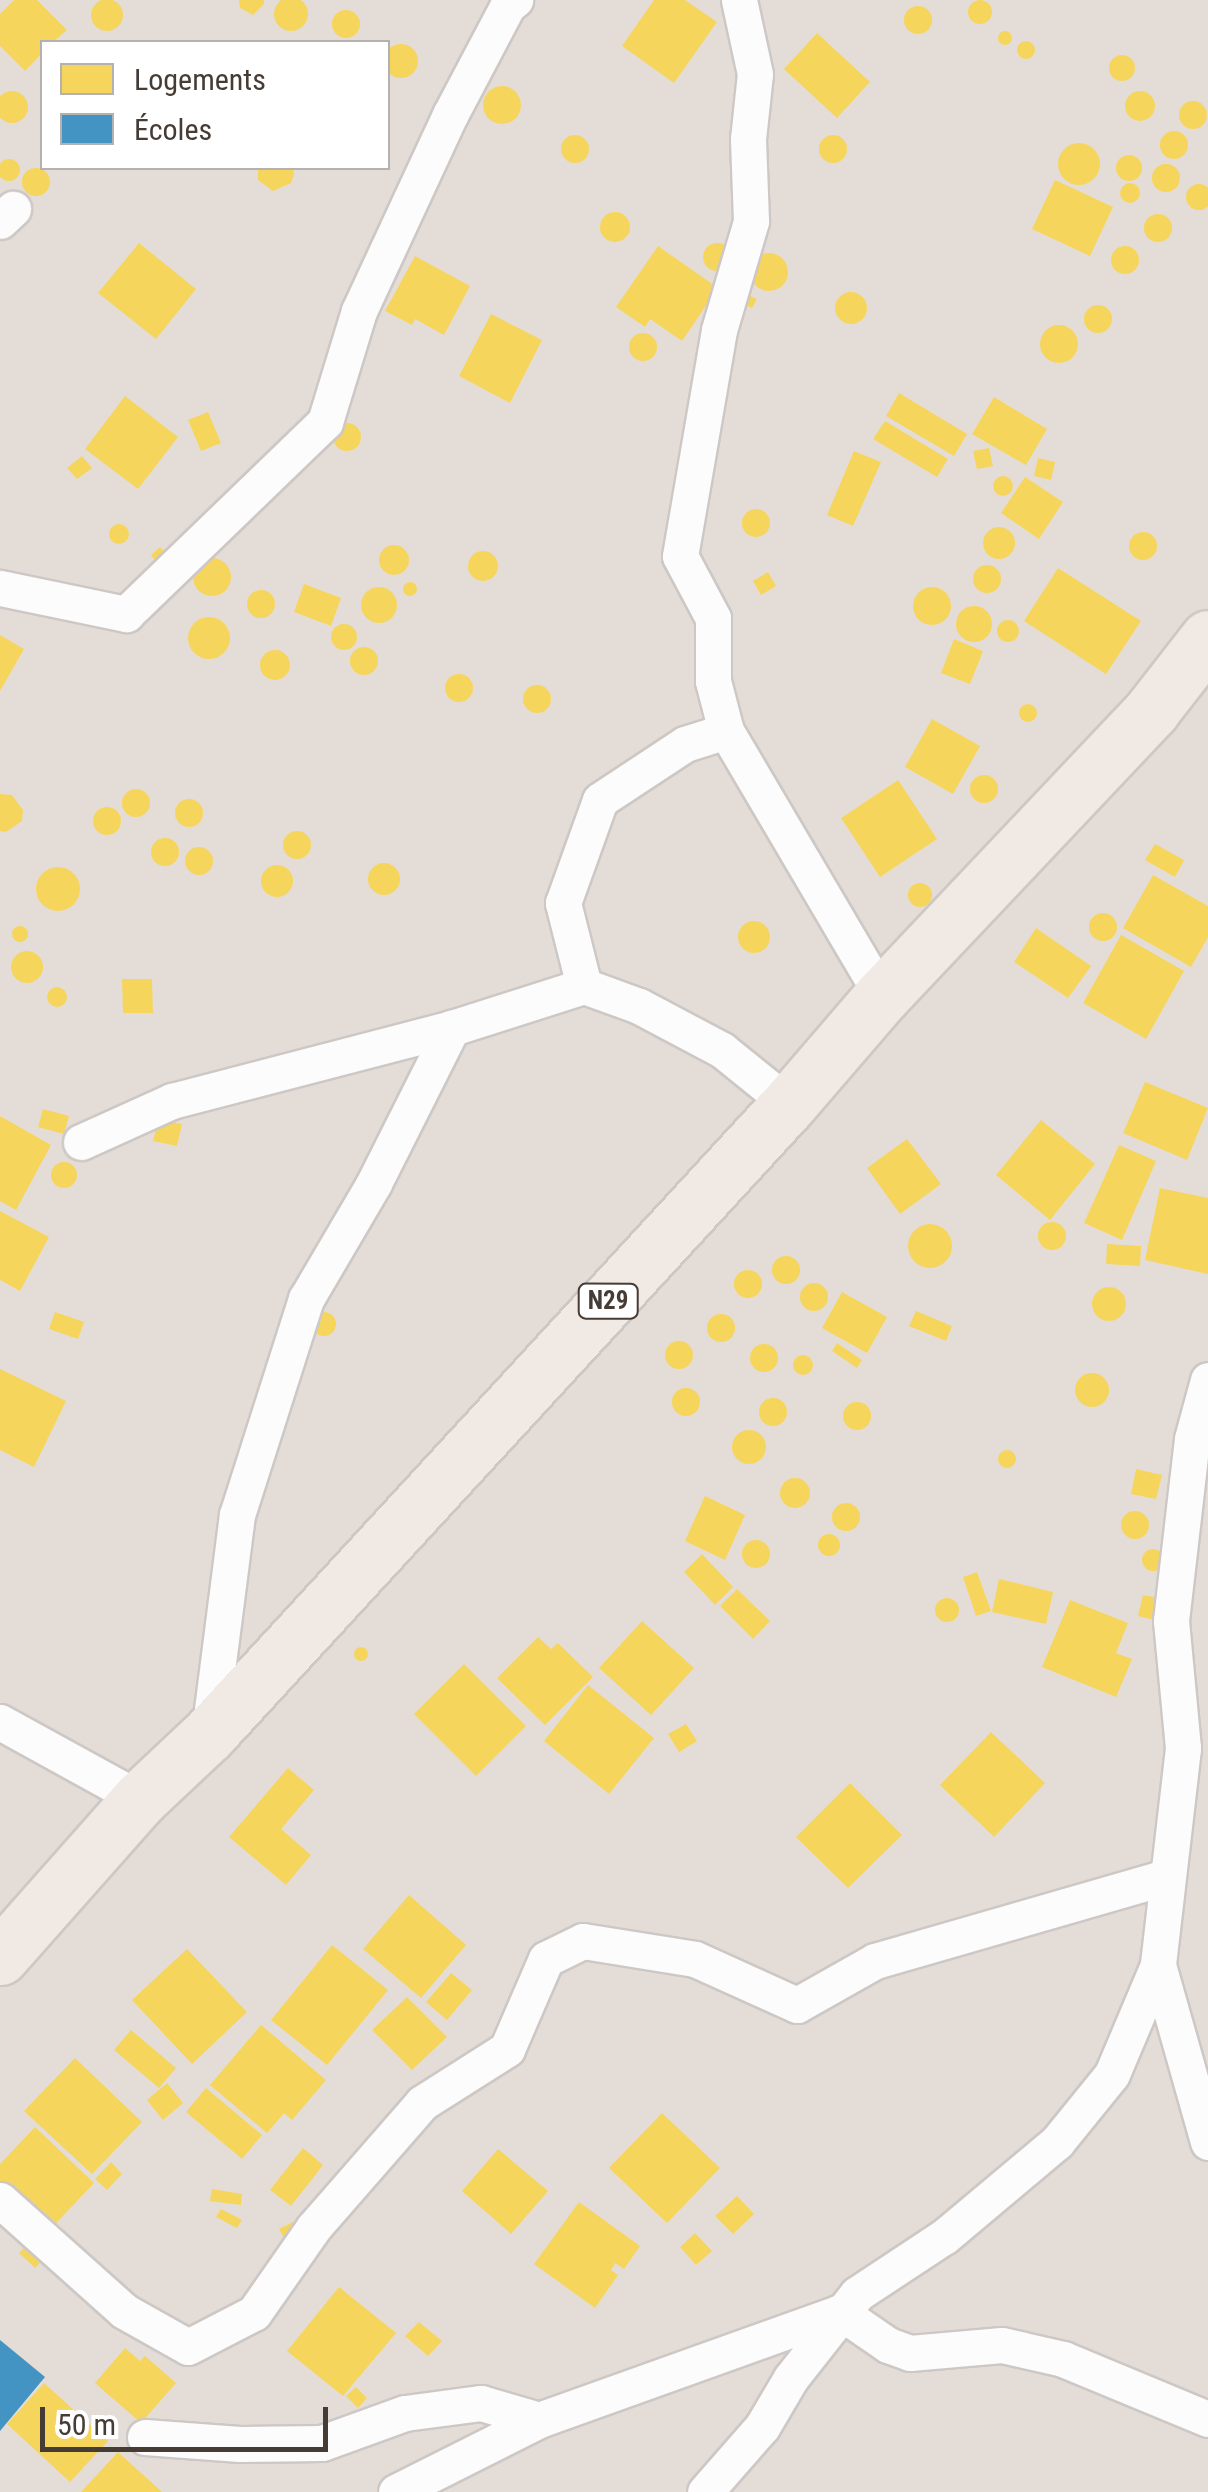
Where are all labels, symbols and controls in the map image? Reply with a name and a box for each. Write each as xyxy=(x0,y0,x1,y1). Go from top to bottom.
legend xyxy=(40,40,390,170)
text: Logements xyxy=(134,62,266,97)
text: Écoles xyxy=(134,112,212,147)
road number: N29 xyxy=(576,1281,640,1321)
scale bar xyxy=(45,2387,332,2449)
text: 50 m xyxy=(57,2407,116,2442)

